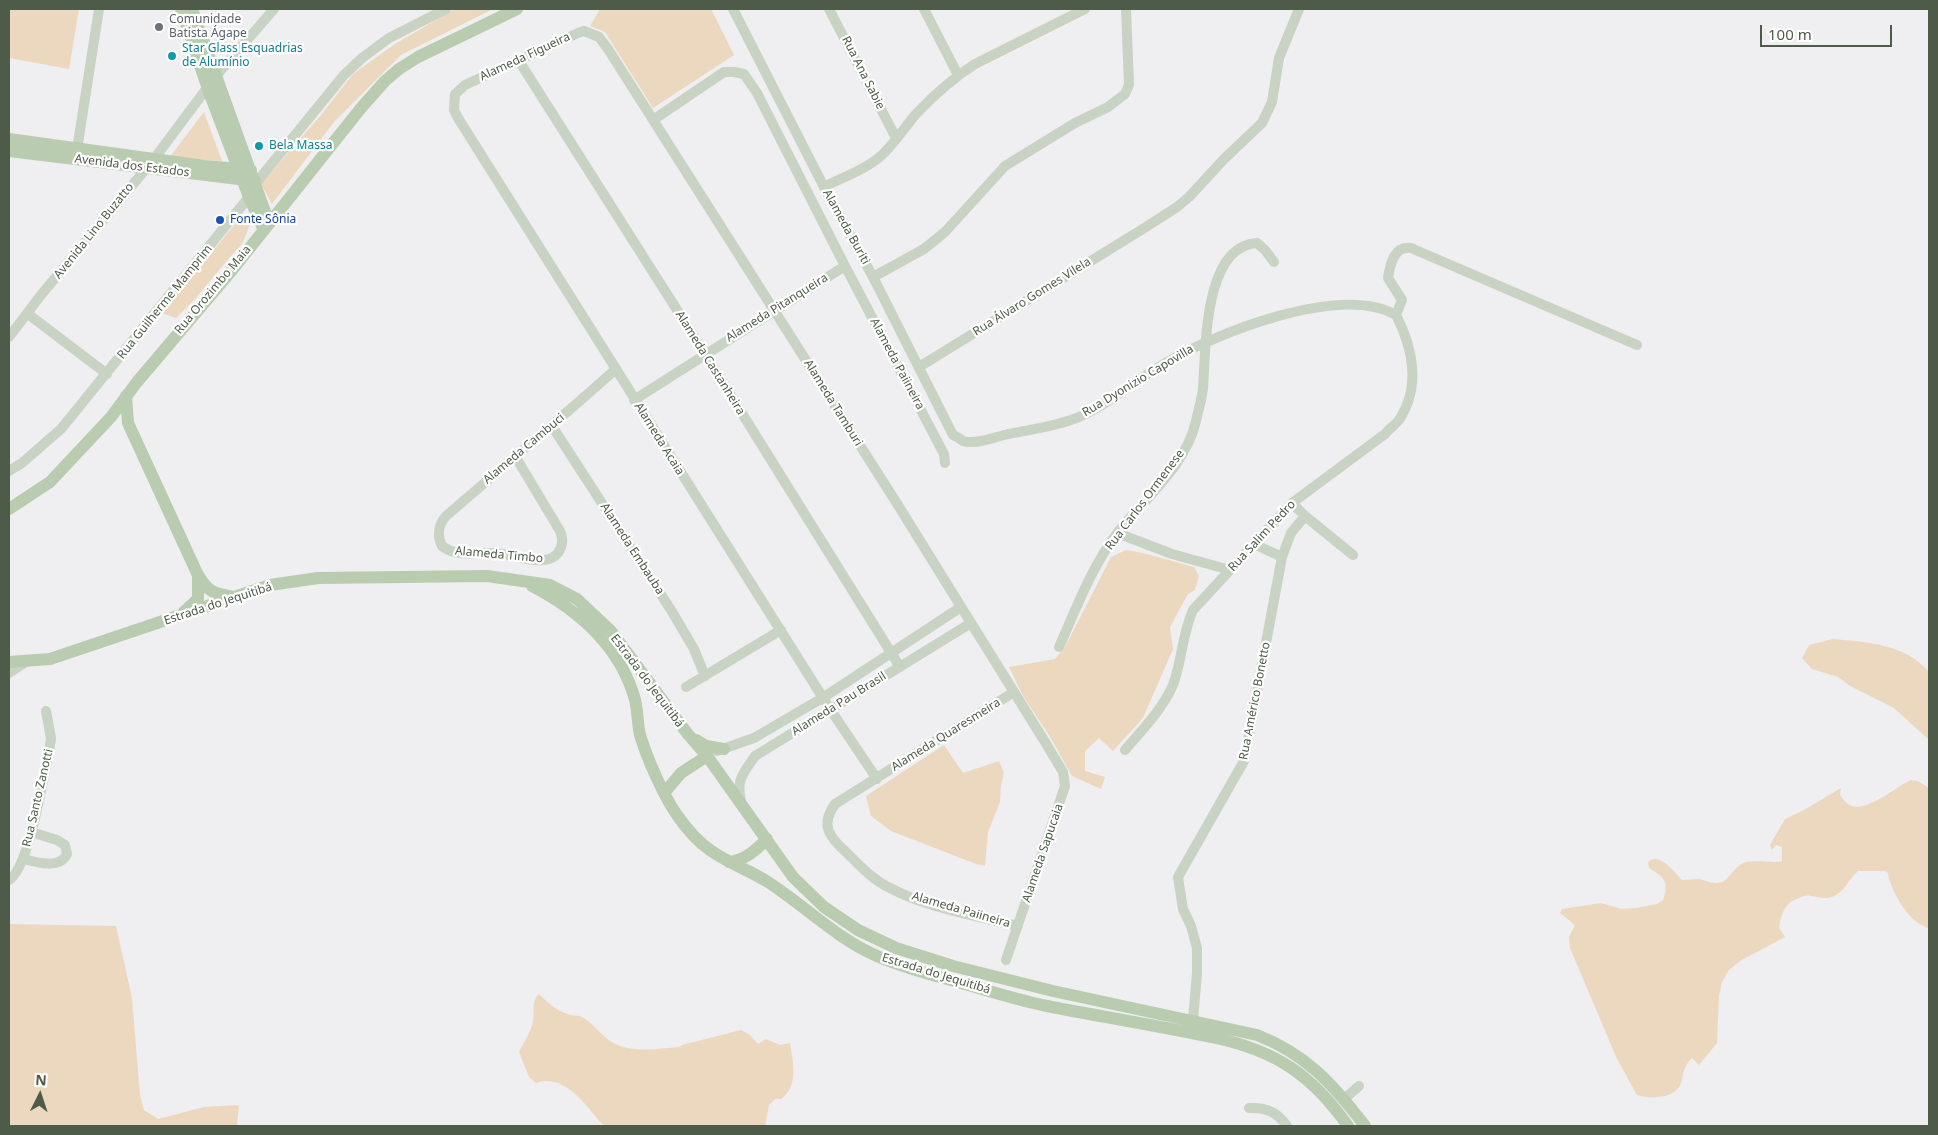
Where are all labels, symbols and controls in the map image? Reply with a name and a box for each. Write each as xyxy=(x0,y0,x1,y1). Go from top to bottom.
place label: Comunidade Batista Ágape xyxy=(169,13,247,41)
scale bar xyxy=(1763,15,1896,47)
marker: Comunidade Batista Ágape xyxy=(153,21,165,33)
text: 100 m xyxy=(1768,24,1812,44)
street label: Alameda Figueira xyxy=(477,30,573,84)
street label: Rua Ana Sabie xyxy=(838,34,888,112)
place label: Star Glass Esquadrias de Alumínio xyxy=(182,42,303,70)
marker: Star Glass Esquadrias de Alumínio xyxy=(166,50,178,62)
place label: Bela Massa xyxy=(269,139,332,153)
marker: Bela Massa xyxy=(253,140,265,152)
street label: Avenida dos Estados xyxy=(74,152,190,180)
street label: Avenida Lino Buzatto xyxy=(51,180,137,282)
street label: Alameda Buriti xyxy=(819,187,873,267)
place label: Fonte Sônia xyxy=(230,213,296,227)
marker: Fonte Sônia xyxy=(214,214,226,226)
street label: Rua Guilherme Mamprim xyxy=(114,242,216,362)
street label: Rua Orozimbo Maia xyxy=(172,243,254,337)
street label: Rua Álvaro Gomes Vilela xyxy=(970,255,1094,339)
street label: Alameda Pitanqueira xyxy=(723,271,831,345)
street label: Alameda Castanheira xyxy=(672,308,748,418)
street label: Alameda Paiineira xyxy=(867,316,927,412)
street label: Rua Dyonizio Capovilla xyxy=(1080,342,1196,420)
street label: Alameda Tamburi xyxy=(801,357,865,449)
street label: Alameda Acaia xyxy=(631,400,687,478)
street label: Alameda Cambuci xyxy=(480,411,568,487)
street label: Rua Carlos Ormenese xyxy=(1102,447,1188,553)
street label: Rua Salim Pedro xyxy=(1225,497,1299,575)
street label: Alameda Embauba xyxy=(597,501,667,597)
street label: Alameda Timbo xyxy=(454,544,544,566)
street label: Estrada do Jequitibá xyxy=(162,580,274,628)
street label: Estrada do Jequitibá xyxy=(607,632,687,730)
street label: Rua Américo Bonetto xyxy=(1237,641,1273,761)
street label: Alameda Pau Brasil xyxy=(789,669,889,739)
street label: Alameda Quaresmeira xyxy=(889,696,1003,774)
street label: Rua Santo Zanotti xyxy=(20,748,56,848)
street label: Alameda Sapucaia xyxy=(1019,802,1067,904)
street label: Alameda Paiineira xyxy=(910,889,1012,931)
street label: Estrada do Jequitibá xyxy=(880,951,992,997)
north arrow xyxy=(15,1070,65,1120)
text: N xyxy=(35,1070,47,1089)

